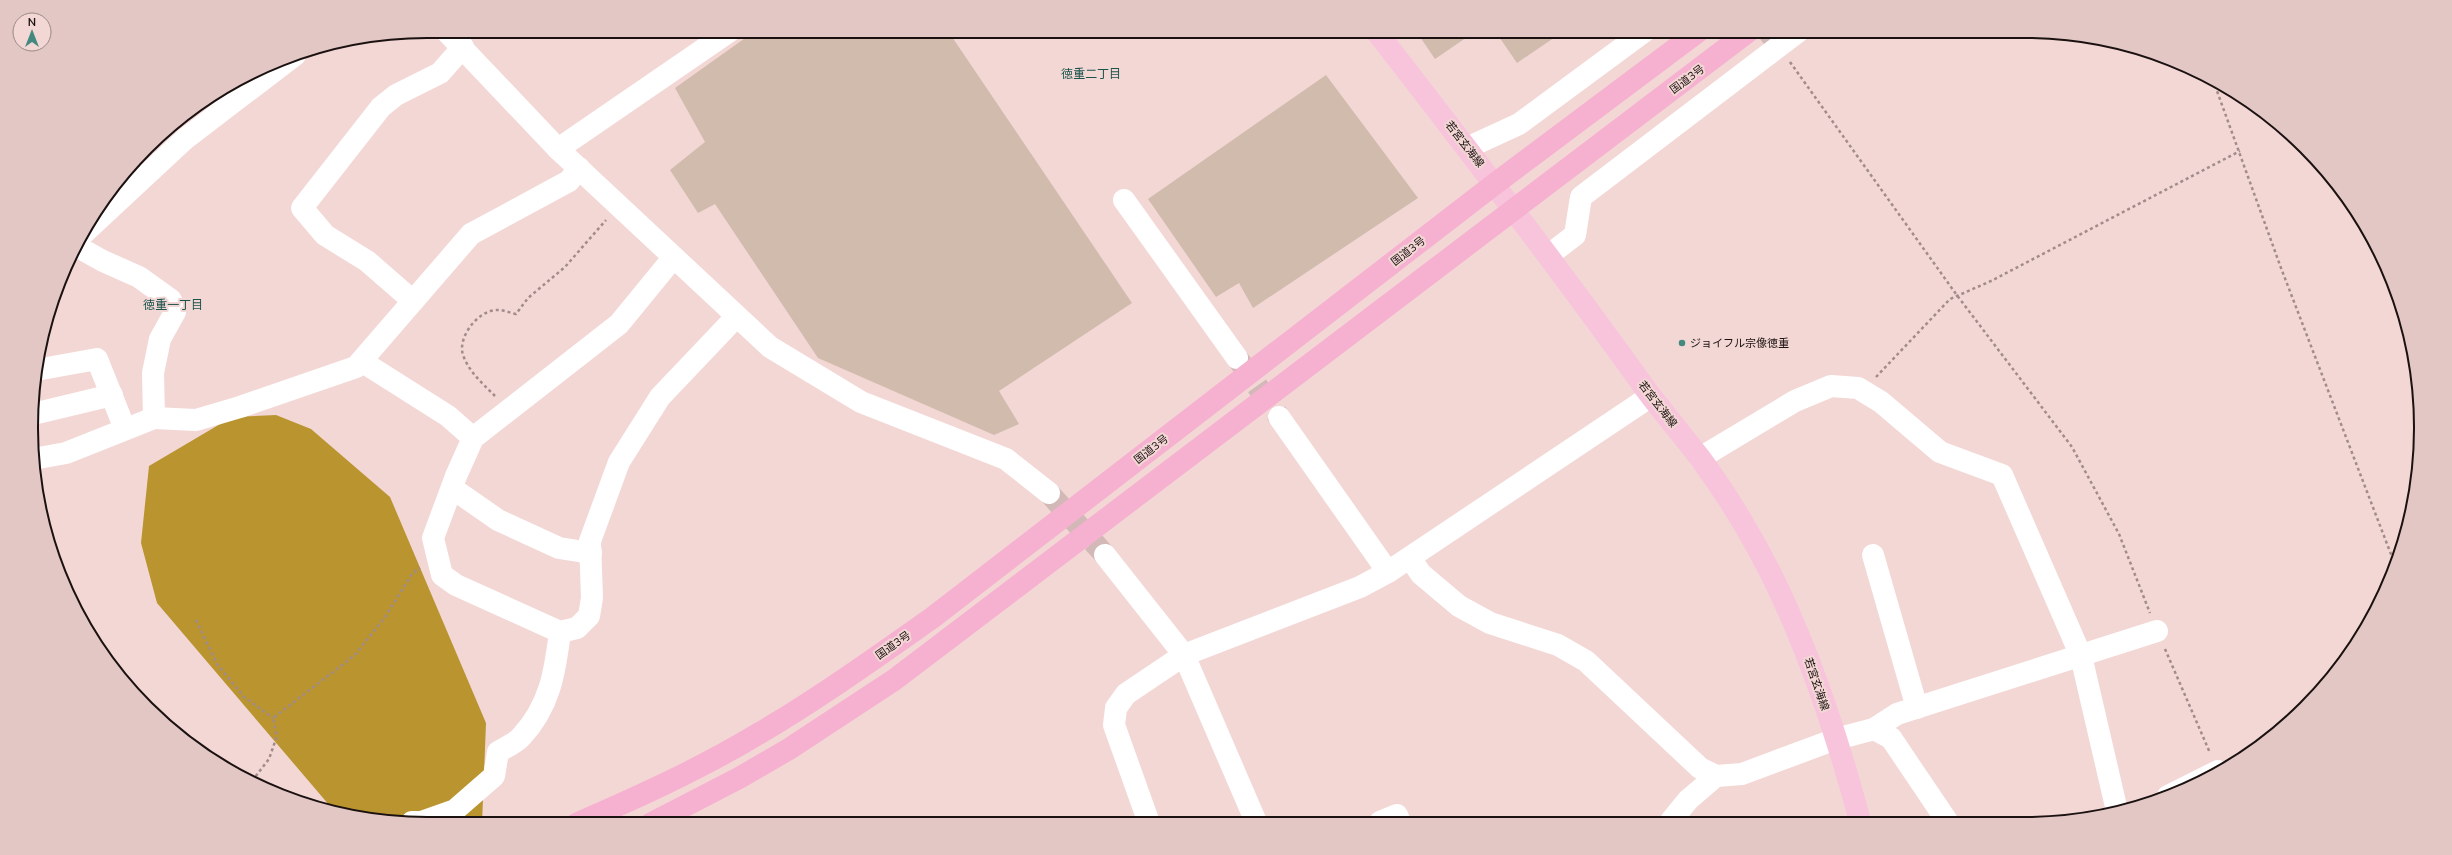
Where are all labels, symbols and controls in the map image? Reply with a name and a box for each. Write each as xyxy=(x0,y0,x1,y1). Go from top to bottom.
north arrow xyxy=(12,12,52,52)
text: N xyxy=(28,15,36,29)
street label: 国道3号 xyxy=(1667,61,1707,97)
district label: 徳重二丁目 xyxy=(1061,66,1121,81)
street label: 若宮玄海線 xyxy=(1443,118,1487,170)
street label: 国道3号 xyxy=(1388,233,1428,269)
district label: 徳重一丁目 xyxy=(143,297,203,312)
place label: ジョイフル宗像徳重 xyxy=(1690,336,1789,350)
marker: ジョイフル宗像徳重 xyxy=(1677,338,1687,348)
street label: 若宮玄海線 xyxy=(1636,378,1680,430)
street label: 国道3号 xyxy=(1131,431,1171,467)
street label: 国道3号 xyxy=(873,628,913,662)
street label: 若宮玄海線 xyxy=(1801,656,1833,712)

